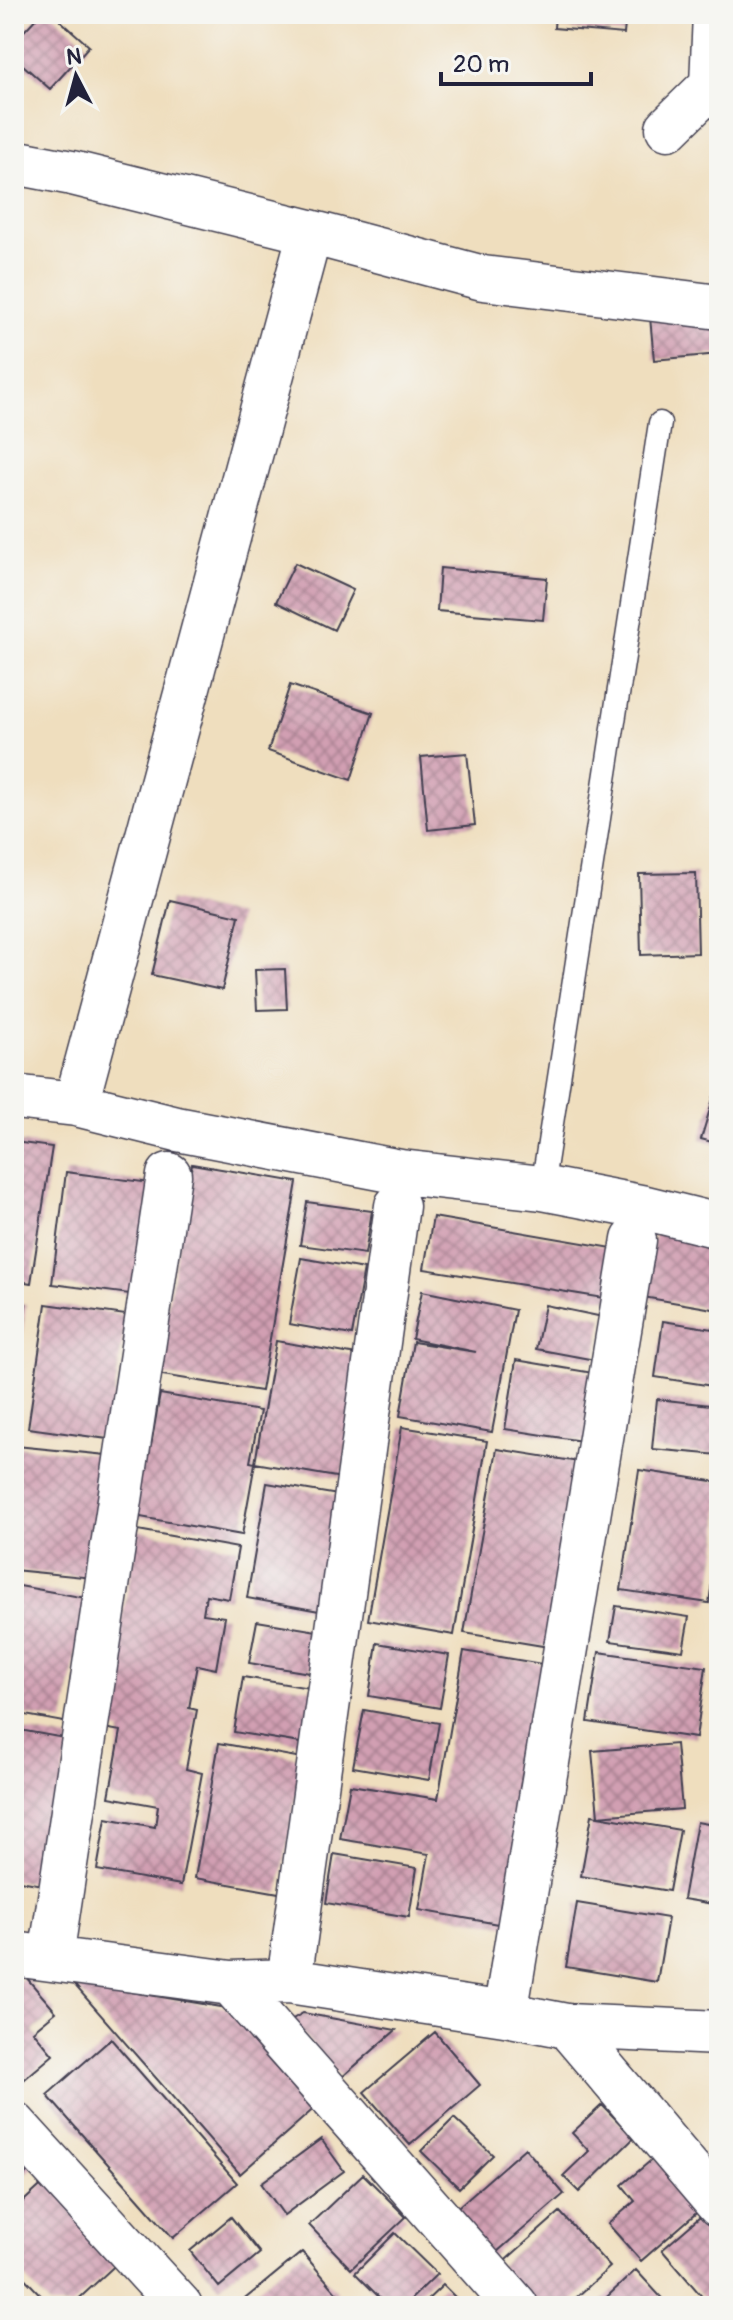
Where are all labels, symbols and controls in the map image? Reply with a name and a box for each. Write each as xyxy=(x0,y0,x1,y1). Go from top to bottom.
north arrow xyxy=(36,36,116,116)
scale bar xyxy=(441,36,591,86)
text: N xyxy=(65,42,83,72)
text: 20 m xyxy=(453,50,509,79)

